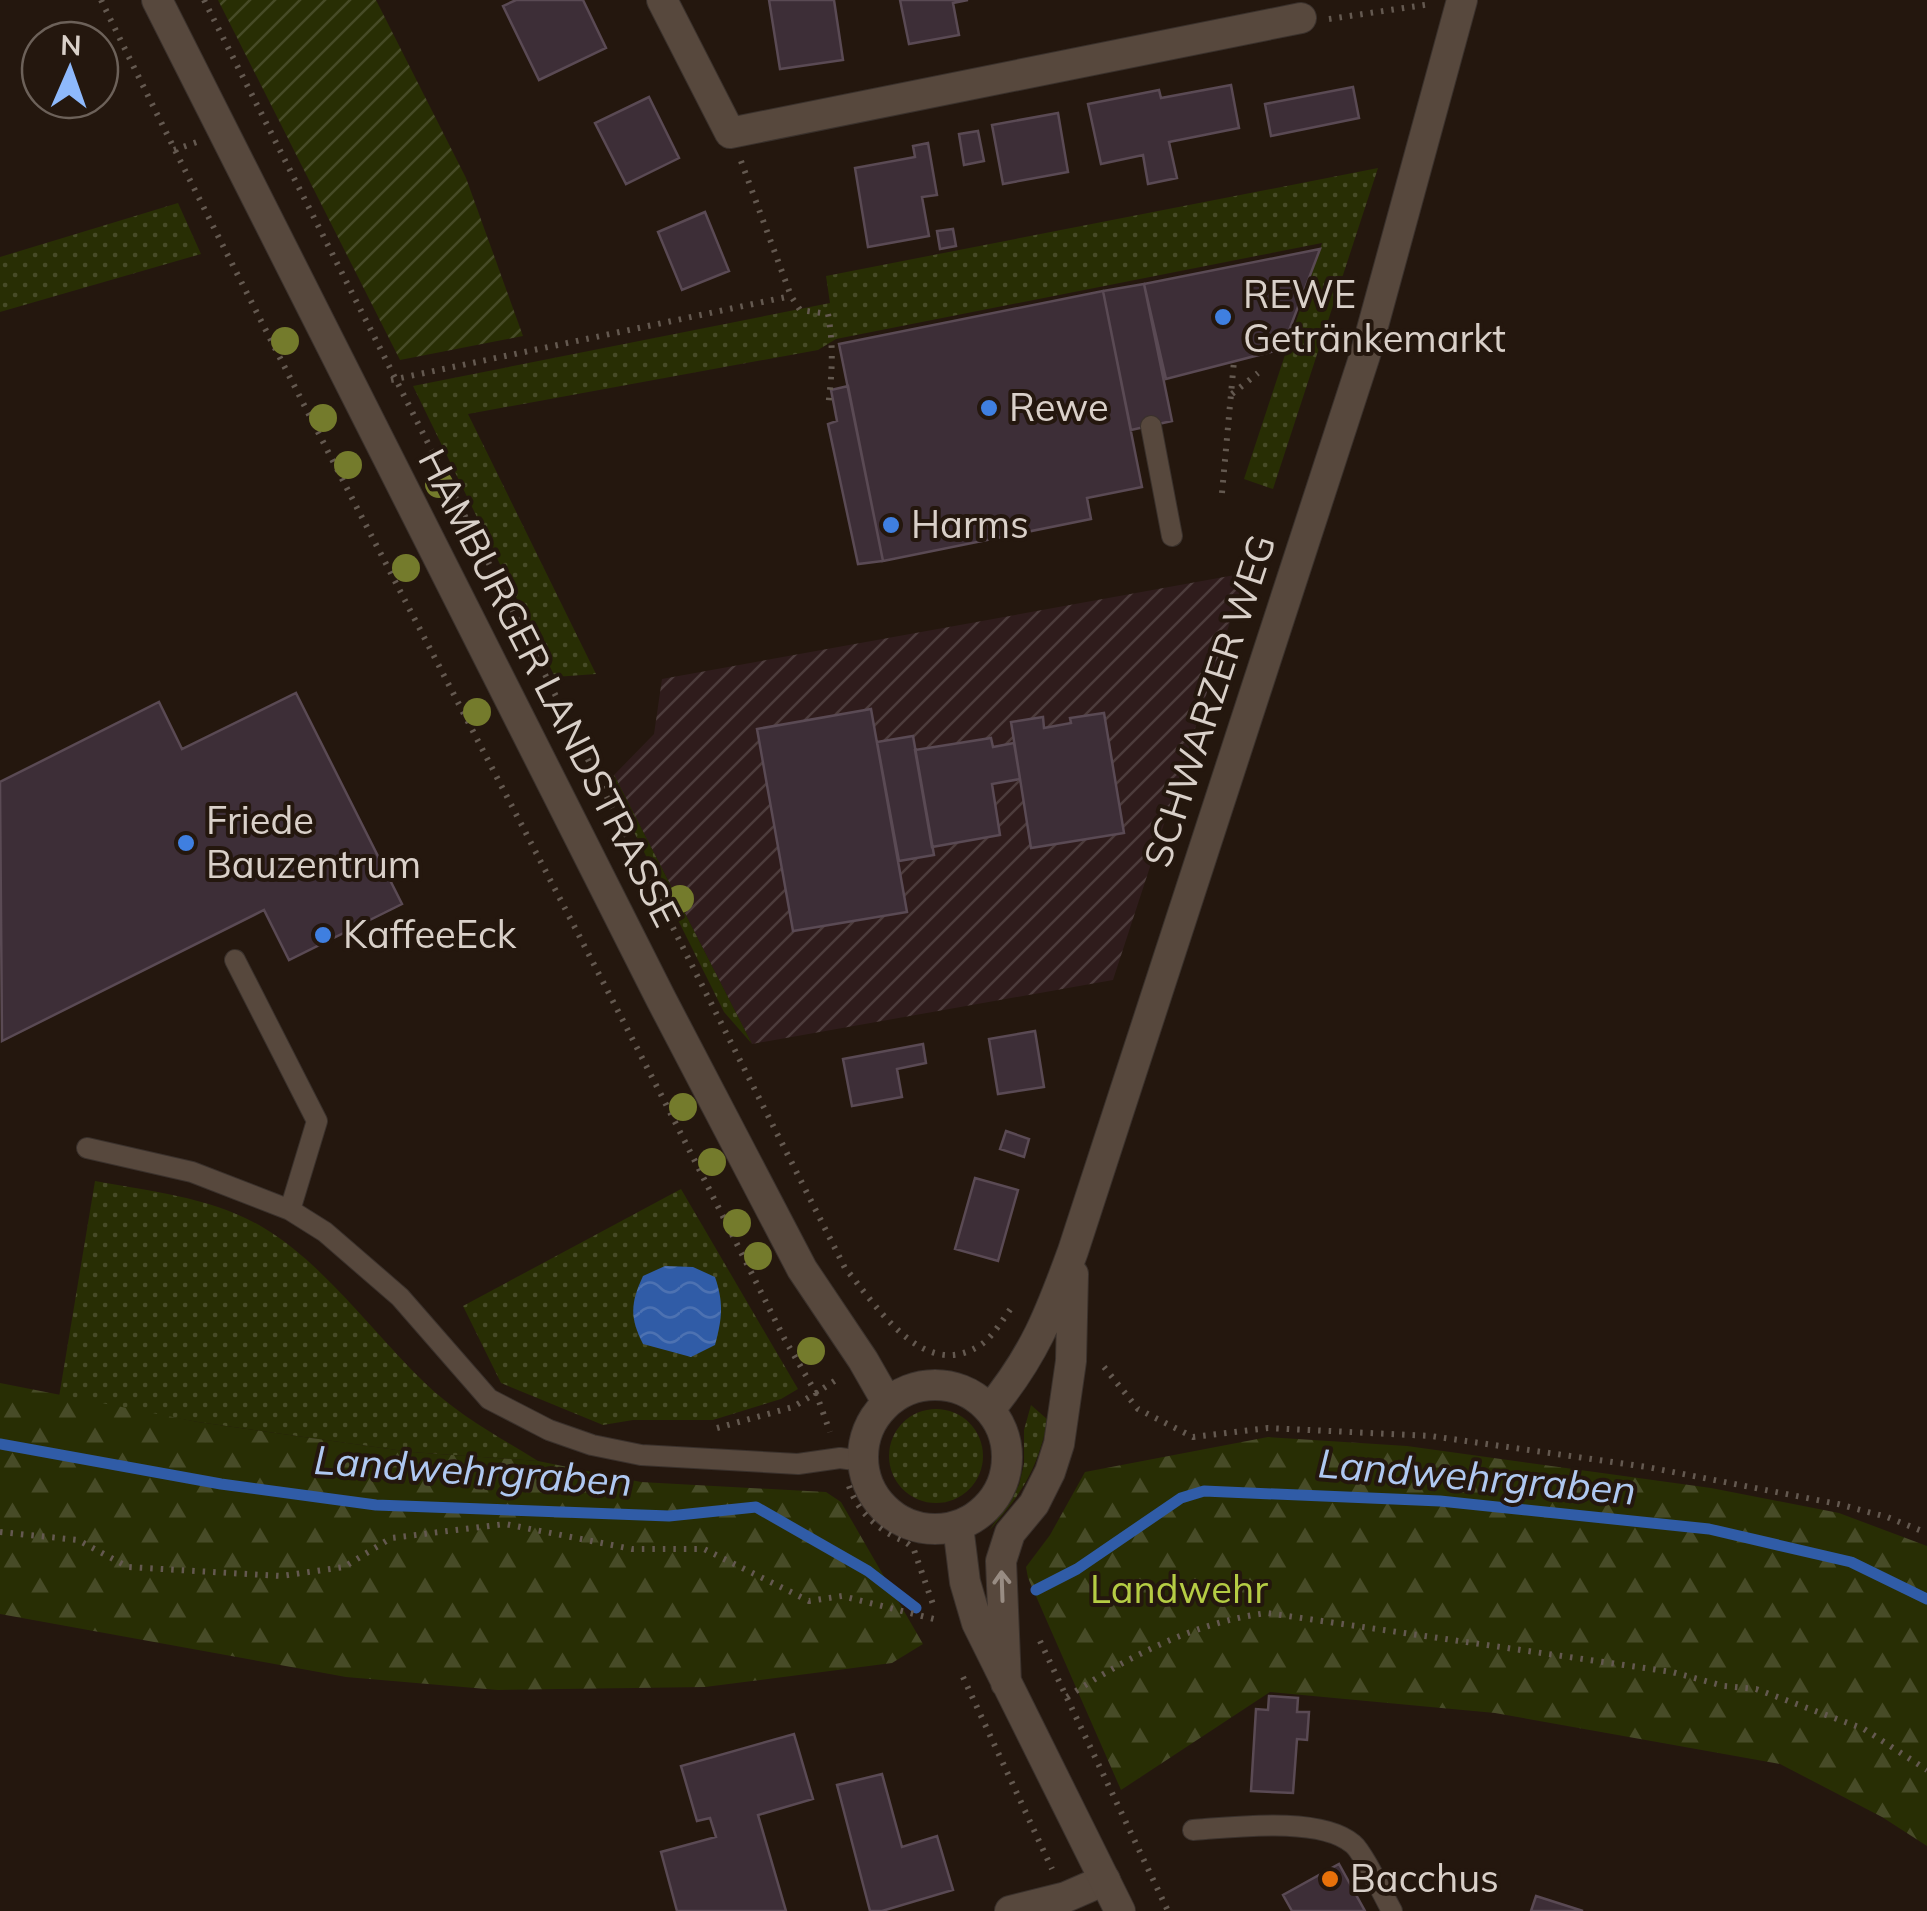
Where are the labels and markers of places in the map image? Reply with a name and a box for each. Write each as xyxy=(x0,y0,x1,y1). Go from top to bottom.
place label: REWE Getränkemarkt xyxy=(1243,270,1506,362)
marker: REWE Getränkemarkt xyxy=(1212,306,1234,328)
place label: Rewe xyxy=(1009,383,1109,431)
marker: Rewe xyxy=(978,397,1000,419)
place label: Harms xyxy=(911,500,1029,548)
marker: Harms xyxy=(880,514,902,536)
place label: Friede Bauzentrum xyxy=(206,796,421,888)
marker: Friede Bauzentrum xyxy=(175,832,197,854)
place label: KaffeeEck xyxy=(343,910,517,958)
marker: KaffeeEck xyxy=(312,924,334,946)
place label: Bacchus xyxy=(1350,1854,1499,1902)
marker: Bacchus xyxy=(1319,1868,1341,1890)

